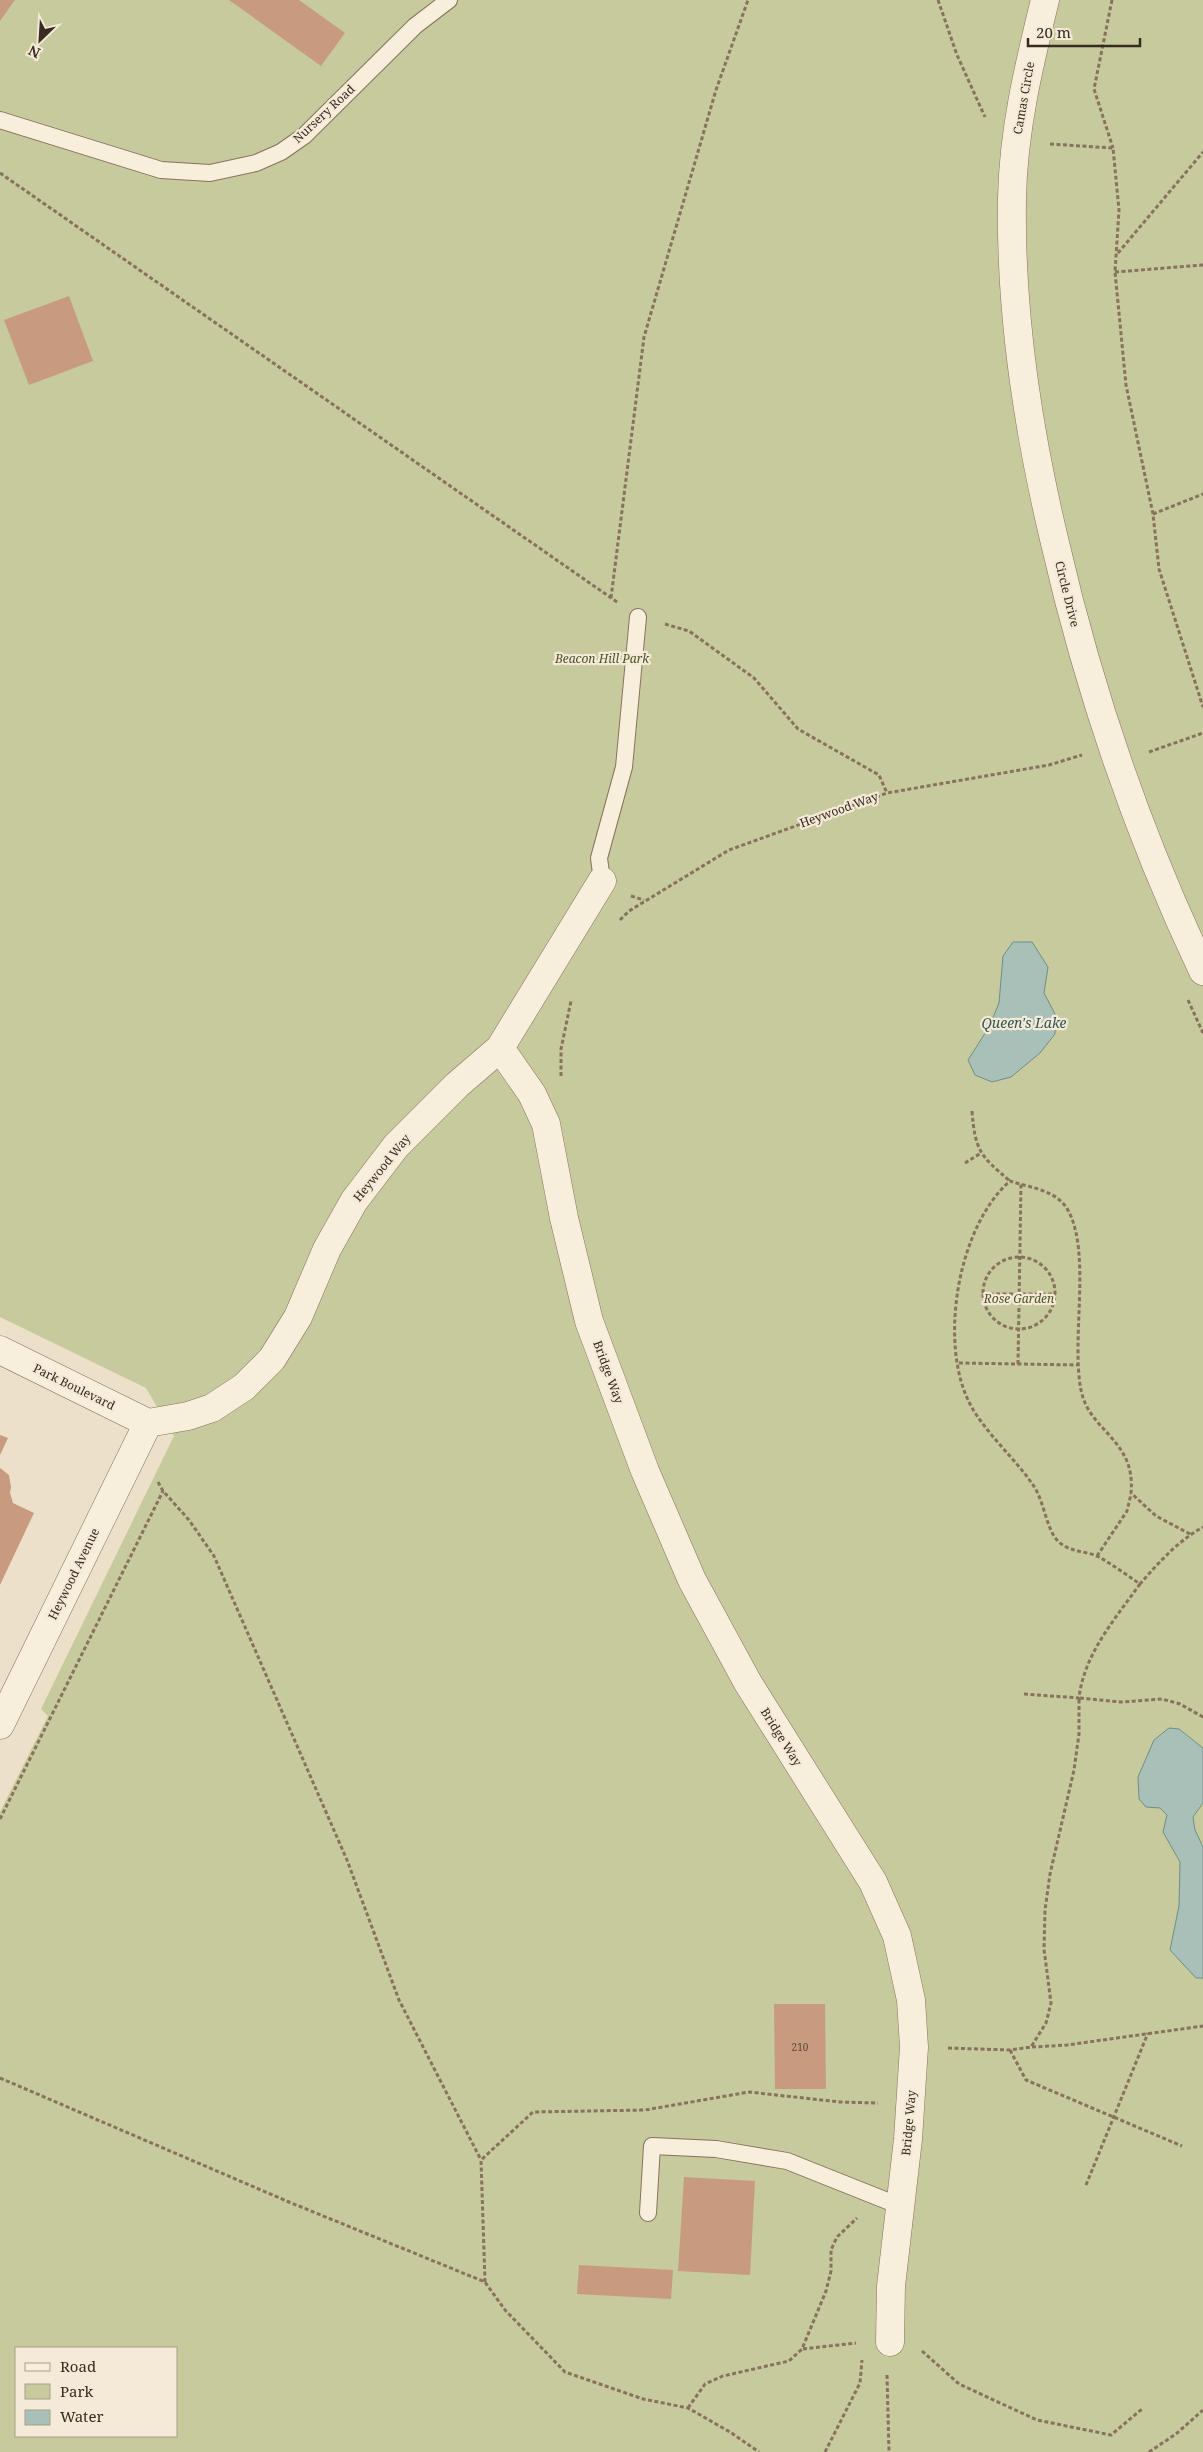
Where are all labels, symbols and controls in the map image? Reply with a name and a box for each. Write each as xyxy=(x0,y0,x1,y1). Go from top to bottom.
north arrow xyxy=(15,15,65,65)
scale bar xyxy=(1028,15,1140,47)
text: 20 m xyxy=(1036,22,1071,42)
text: N xyxy=(25,41,43,63)
street label: Camas Circle xyxy=(1009,60,1038,136)
street label: Nursery Road xyxy=(289,80,359,147)
street label: Circle Drive xyxy=(1051,559,1084,629)
park label: Beacon Hill Park xyxy=(554,650,650,667)
street label: Heywood Way xyxy=(797,787,881,832)
water label: Queen's Lake xyxy=(981,1013,1067,1032)
street label: Heywood Way xyxy=(349,1130,414,1205)
park label: Rose Garden xyxy=(983,1290,1054,1307)
street label: Bridge Way xyxy=(589,1338,628,1406)
street label: Park Boulevard xyxy=(30,1359,119,1414)
street label: Heywood Avenue xyxy=(44,1525,103,1623)
street label: Bridge Way xyxy=(757,1704,806,1769)
house number: 210 xyxy=(792,2040,809,2054)
street label: Bridge Way xyxy=(897,2089,920,2156)
legend xyxy=(15,2347,178,2437)
text: Road xyxy=(60,2356,96,2376)
text: Park xyxy=(60,2381,94,2401)
text: Water xyxy=(60,2406,103,2426)

